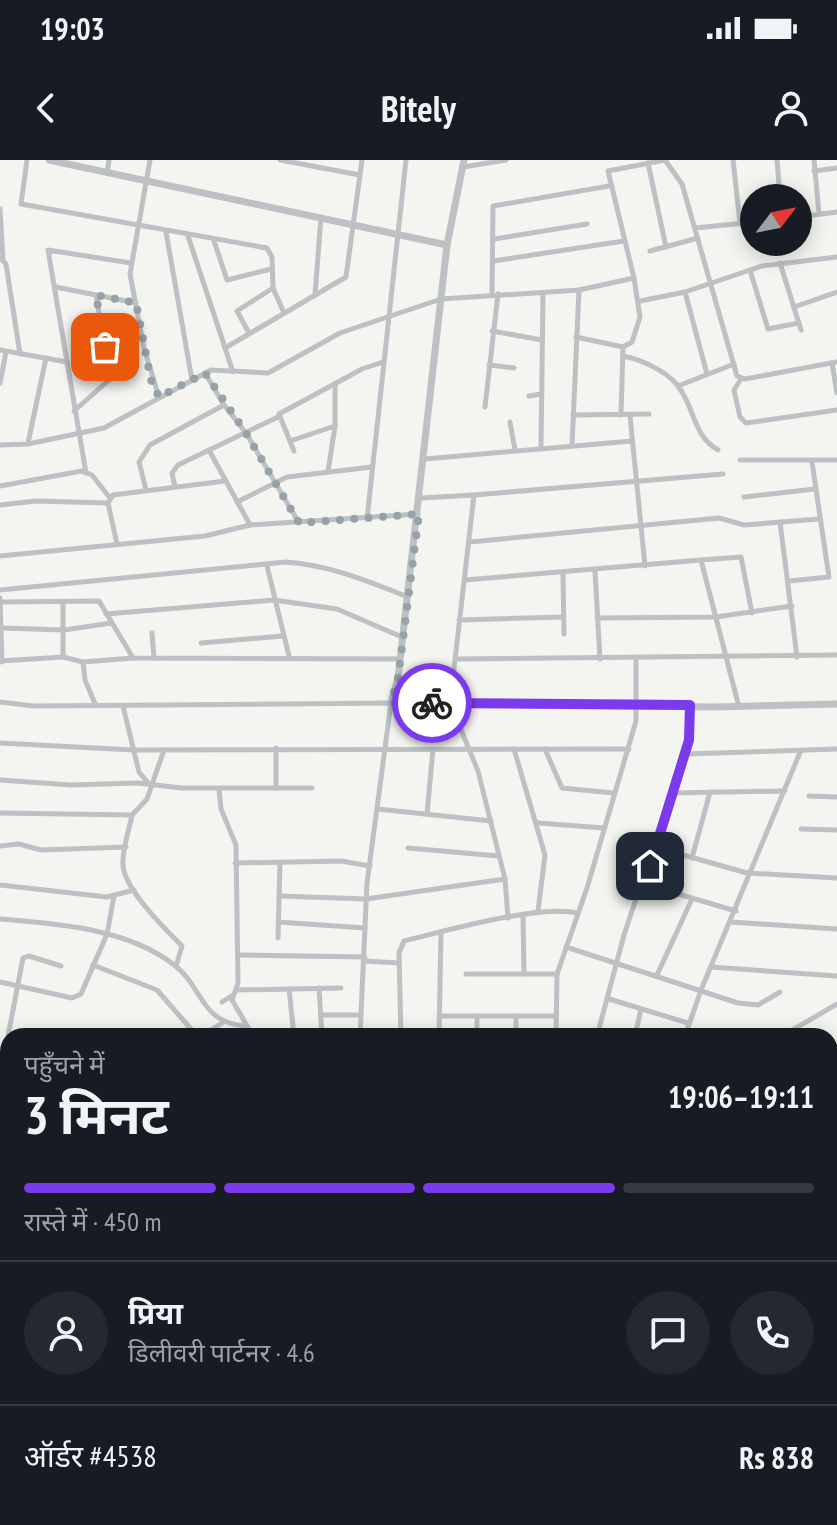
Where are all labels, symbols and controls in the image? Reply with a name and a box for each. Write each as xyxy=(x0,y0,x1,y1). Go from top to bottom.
text: 19:03 xyxy=(40,9,105,48)
text: Bitely xyxy=(381,85,456,132)
icon: back xyxy=(24,86,68,130)
icon: person xyxy=(769,86,813,130)
north arrow xyxy=(740,184,812,256)
map controls xyxy=(740,184,812,256)
pin xyxy=(71,313,139,381)
icon: bag xyxy=(83,325,127,369)
courier xyxy=(392,663,472,743)
icon: bike xyxy=(410,681,454,725)
pin xyxy=(616,832,684,900)
icon: home xyxy=(628,844,672,888)
text: पहुँचने में xyxy=(24,1048,105,1081)
text: 19:06–19:11 xyxy=(668,1077,814,1116)
text: 3 मिनट xyxy=(24,1081,169,1148)
text: रास्ते में · 450 m xyxy=(24,1205,161,1238)
button: person xyxy=(24,1291,108,1375)
button: chat xyxy=(626,1291,710,1375)
button: phone xyxy=(730,1291,814,1375)
text: प्रिया xyxy=(128,1293,183,1332)
text: डिलीवरी पार्टनर · 4.6 xyxy=(128,1336,315,1369)
text: ऑर्डर #4538 xyxy=(24,1436,157,1475)
text: Rs 838 xyxy=(739,1438,814,1477)

